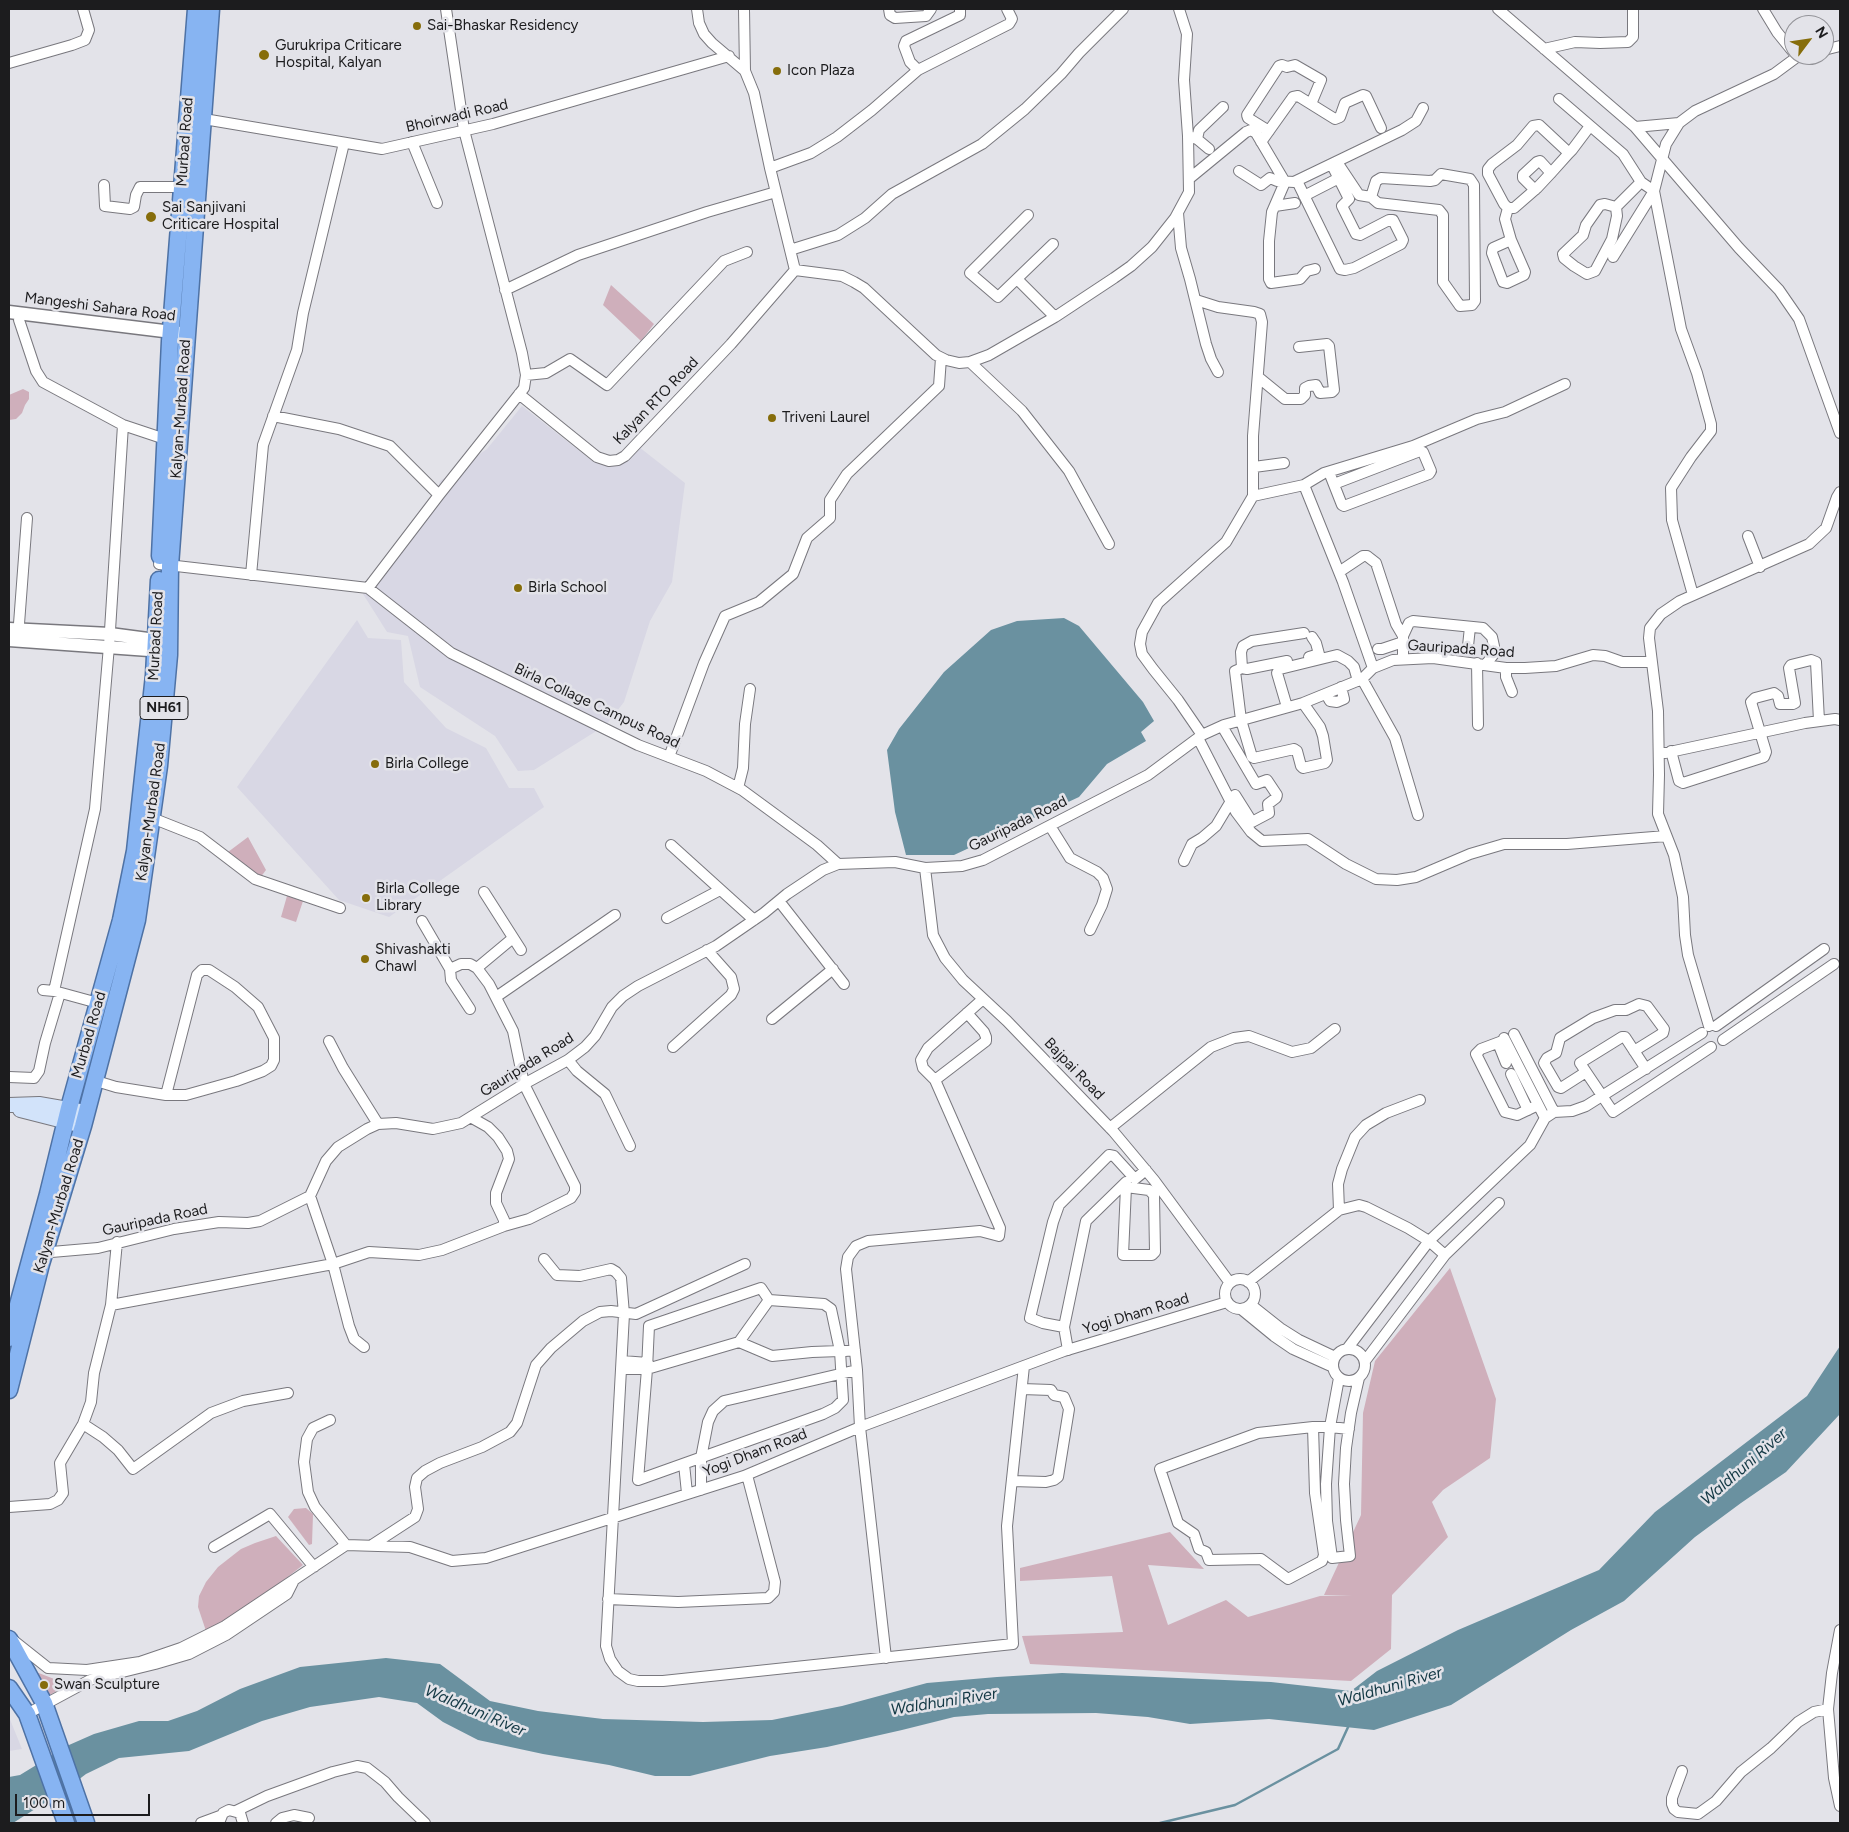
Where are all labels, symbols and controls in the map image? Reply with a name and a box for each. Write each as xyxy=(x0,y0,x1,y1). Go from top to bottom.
north arrow xyxy=(1784,15,1834,65)
place label: Sai-Bhaskar Residency xyxy=(427,17,579,35)
marker: Sai-Bhaskar Residency xyxy=(411,20,423,32)
text: N xyxy=(1811,24,1831,42)
place label: Gurukripa Criticare Hospital, Kalyan xyxy=(275,37,402,72)
marker: Gurukripa Criticare Hospital, Kalyan xyxy=(257,48,271,62)
place label: Icon Plaza xyxy=(787,62,855,80)
marker: Icon Plaza xyxy=(771,65,783,77)
street label: Bhoirwadi Road xyxy=(404,95,510,137)
street label: Murbad Road xyxy=(173,97,197,187)
place label: Sai Sanjivani Criticare Hospital xyxy=(162,199,279,234)
marker: Sai Sanjivani Criticare Hospital xyxy=(144,210,158,224)
street label: Mangeshi Sahara Road xyxy=(23,289,177,325)
street label: Kalyan-Murbad Road xyxy=(167,339,195,479)
street label: Kalyan RTO Road xyxy=(610,353,702,449)
place label: Triveni Laurel xyxy=(782,409,870,427)
marker: Triveni Laurel xyxy=(766,412,778,424)
place label: Birla School xyxy=(528,579,607,597)
marker: Birla School xyxy=(512,582,524,594)
street label: Murbad Road xyxy=(145,591,167,681)
street label: Gauripada Road xyxy=(1407,636,1515,662)
street label: Birla Collage Campus Road xyxy=(511,660,683,752)
road number: NH61 xyxy=(140,696,188,720)
street label: Kalyan-Murbad Road xyxy=(132,742,170,882)
place label: Birla College xyxy=(385,755,469,773)
marker: Birla College xyxy=(369,758,381,770)
street label: Gauripada Road xyxy=(966,792,1070,856)
place label: Birla College Library xyxy=(376,880,460,915)
marker: Birla College Library xyxy=(360,892,372,904)
place label: Shivashakti Chawl xyxy=(375,941,451,976)
marker: Shivashakti Chawl xyxy=(359,953,371,965)
street label: Murbad Road xyxy=(68,989,110,1081)
street label: Gauripada Road xyxy=(477,1029,577,1101)
street label: Bajpai Road xyxy=(1040,1034,1108,1104)
street label: Kalyan-Murbad Road xyxy=(30,1137,88,1275)
street label: Gauripada Road xyxy=(101,1200,209,1240)
street label: Yogi Dham Road xyxy=(1081,1289,1191,1339)
water label: Waldhuni River xyxy=(1697,1424,1791,1510)
street label: Yogi Dham Road xyxy=(700,1425,810,1481)
water label: Waldhuni River xyxy=(1336,1663,1444,1711)
place label: Swan Sculpture xyxy=(54,1676,160,1694)
marker: Swan Sculpture xyxy=(38,1679,50,1691)
water label: Waldhuni River xyxy=(422,1681,528,1741)
water label: Waldhuni River xyxy=(889,1684,999,1720)
scale bar xyxy=(18,1784,152,1816)
text: 100 m xyxy=(23,1794,65,1812)

